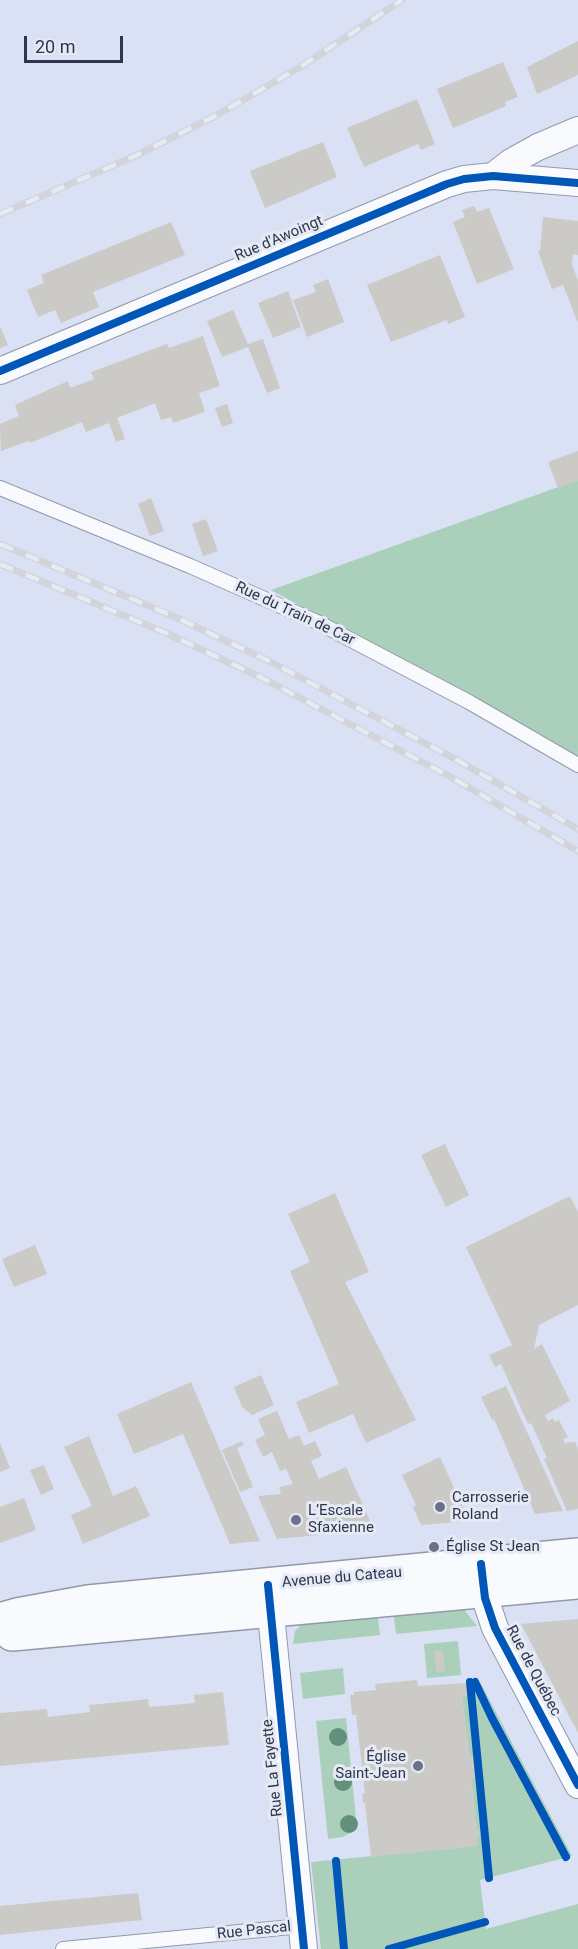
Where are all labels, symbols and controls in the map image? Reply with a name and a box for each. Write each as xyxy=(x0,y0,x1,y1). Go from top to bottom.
scale bar xyxy=(27,24,126,62)
text: 20 m xyxy=(35,36,75,57)
street label: Rue d'Awoingt xyxy=(232,212,326,266)
street label: Rue du Train de Car xyxy=(232,578,358,650)
place label: Carrosserie Roland xyxy=(452,1489,529,1524)
marker: Carrosserie Roland xyxy=(433,1500,447,1514)
place label: L’Escale Sfaxienne xyxy=(308,1502,374,1537)
marker: L’Escale Sfaxienne xyxy=(289,1513,303,1527)
place label: Église St Jean xyxy=(446,1538,540,1556)
marker: Église St Jean xyxy=(427,1540,441,1554)
street label: Avenue du Cateau xyxy=(281,1564,403,1592)
street label: Rue de Québec xyxy=(502,1623,564,1719)
street label: Rue La Fayette xyxy=(259,1718,287,1818)
place label: Église Saint-Jean xyxy=(335,1748,406,1783)
marker: Église Saint-Jean xyxy=(411,1759,425,1773)
street label: Rue Pascal xyxy=(216,1918,292,1944)

